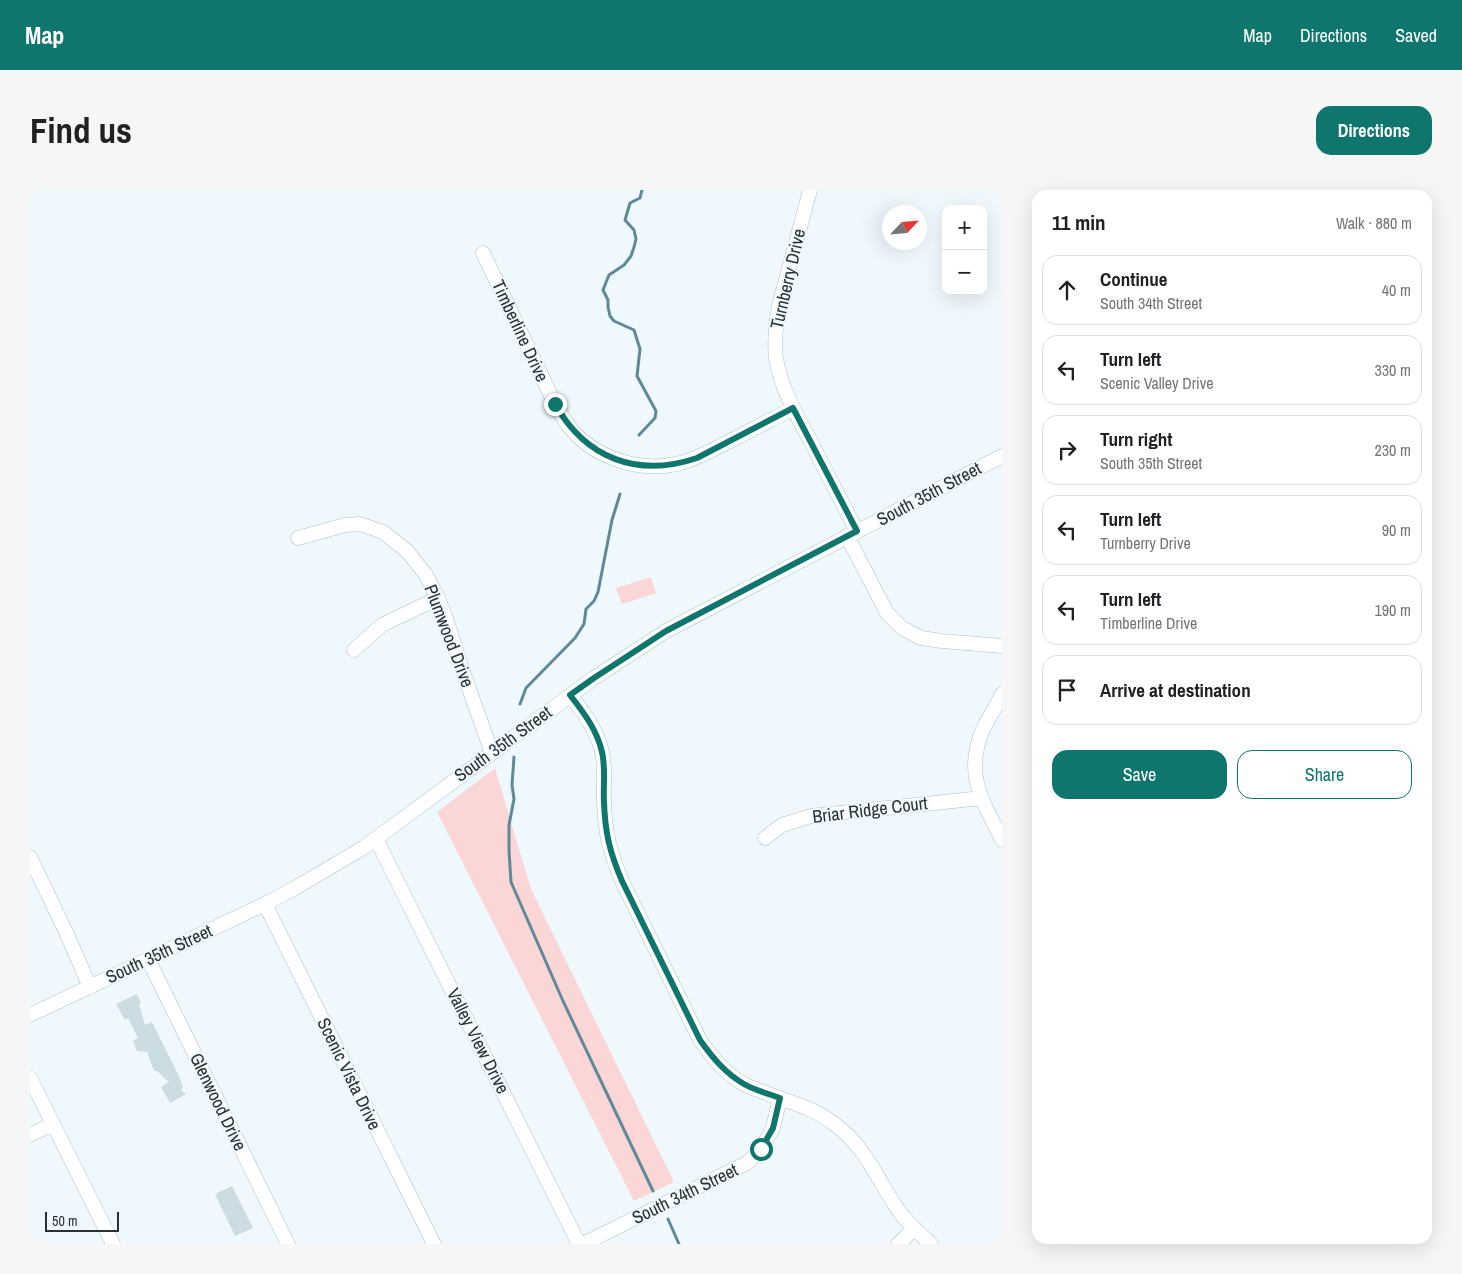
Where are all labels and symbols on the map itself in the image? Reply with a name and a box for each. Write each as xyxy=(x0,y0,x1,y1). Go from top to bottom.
north arrow xyxy=(882,205,927,250)
street label: Turnberry Drive xyxy=(764,226,811,331)
street label: Timberline Drive xyxy=(486,276,555,386)
route end xyxy=(544,393,567,416)
street label: South 35th Street xyxy=(872,456,985,532)
street label: Plumwood Drive xyxy=(418,581,481,691)
street label: South 35th Street xyxy=(449,700,557,787)
street label: Briar Ridge Court xyxy=(811,790,929,829)
street label: South 35th Street xyxy=(101,918,216,989)
street label: Valley View Drive xyxy=(441,984,516,1098)
street label: Scenic Vista Drive xyxy=(311,1013,387,1134)
street label: Glenwood Drive xyxy=(184,1049,253,1155)
route start xyxy=(750,1138,773,1161)
street label: South 34th Street xyxy=(628,1157,742,1230)
scale bar xyxy=(45,1209,119,1232)

